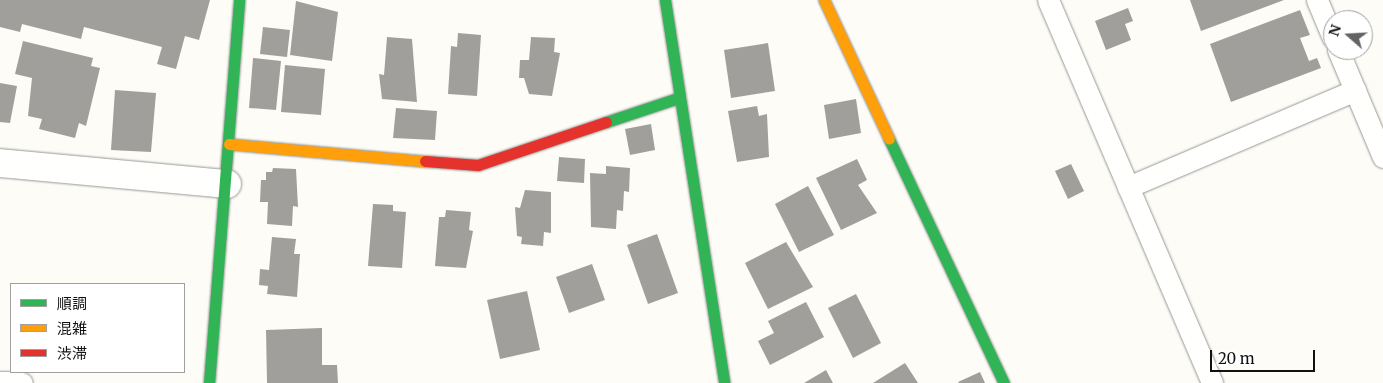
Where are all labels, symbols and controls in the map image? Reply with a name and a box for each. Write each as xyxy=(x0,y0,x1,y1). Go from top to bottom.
north arrow xyxy=(1323,10,1373,60)
text: N xyxy=(1324,22,1345,39)
legend xyxy=(10,283,185,373)
text: 順調 xyxy=(57,294,87,313)
text: 混雑 xyxy=(57,319,87,338)
scale bar xyxy=(1213,340,1318,372)
text: 渋滞 xyxy=(57,344,87,363)
text: 20 m xyxy=(1218,349,1255,368)

